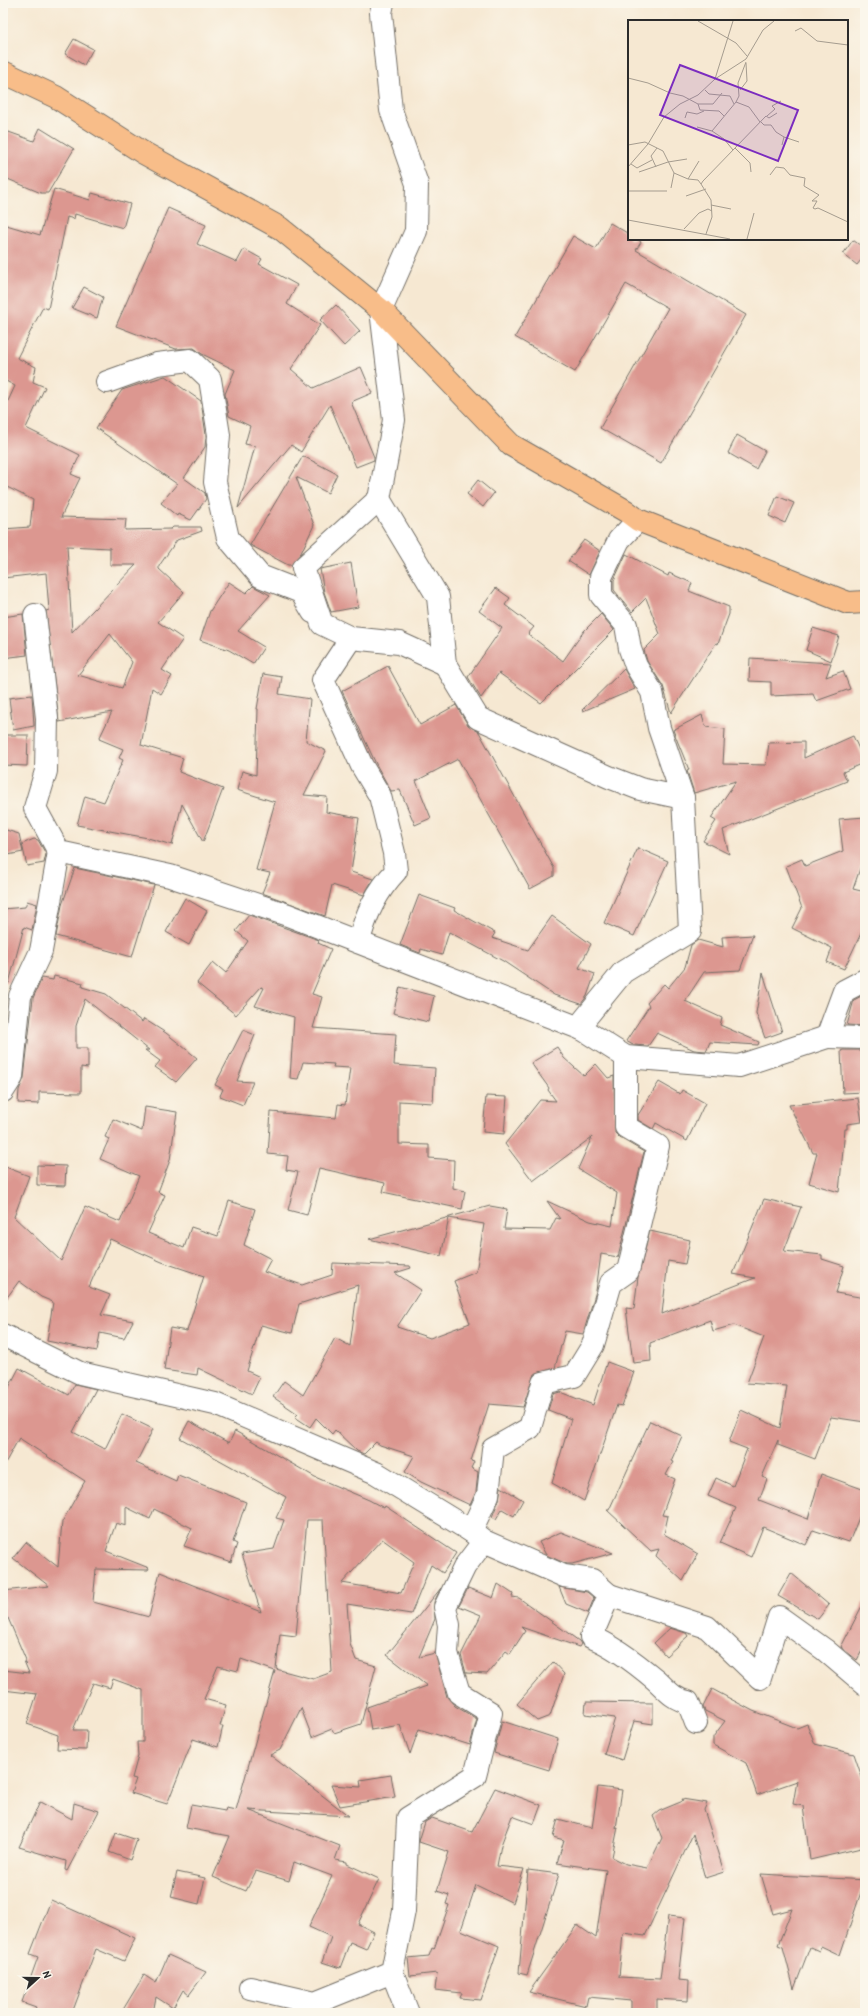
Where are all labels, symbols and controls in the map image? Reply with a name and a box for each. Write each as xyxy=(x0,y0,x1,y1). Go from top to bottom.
inset map xyxy=(628,20,848,240)
north arrow xyxy=(18,1958,58,1998)
text: N xyxy=(40,1969,55,1980)

